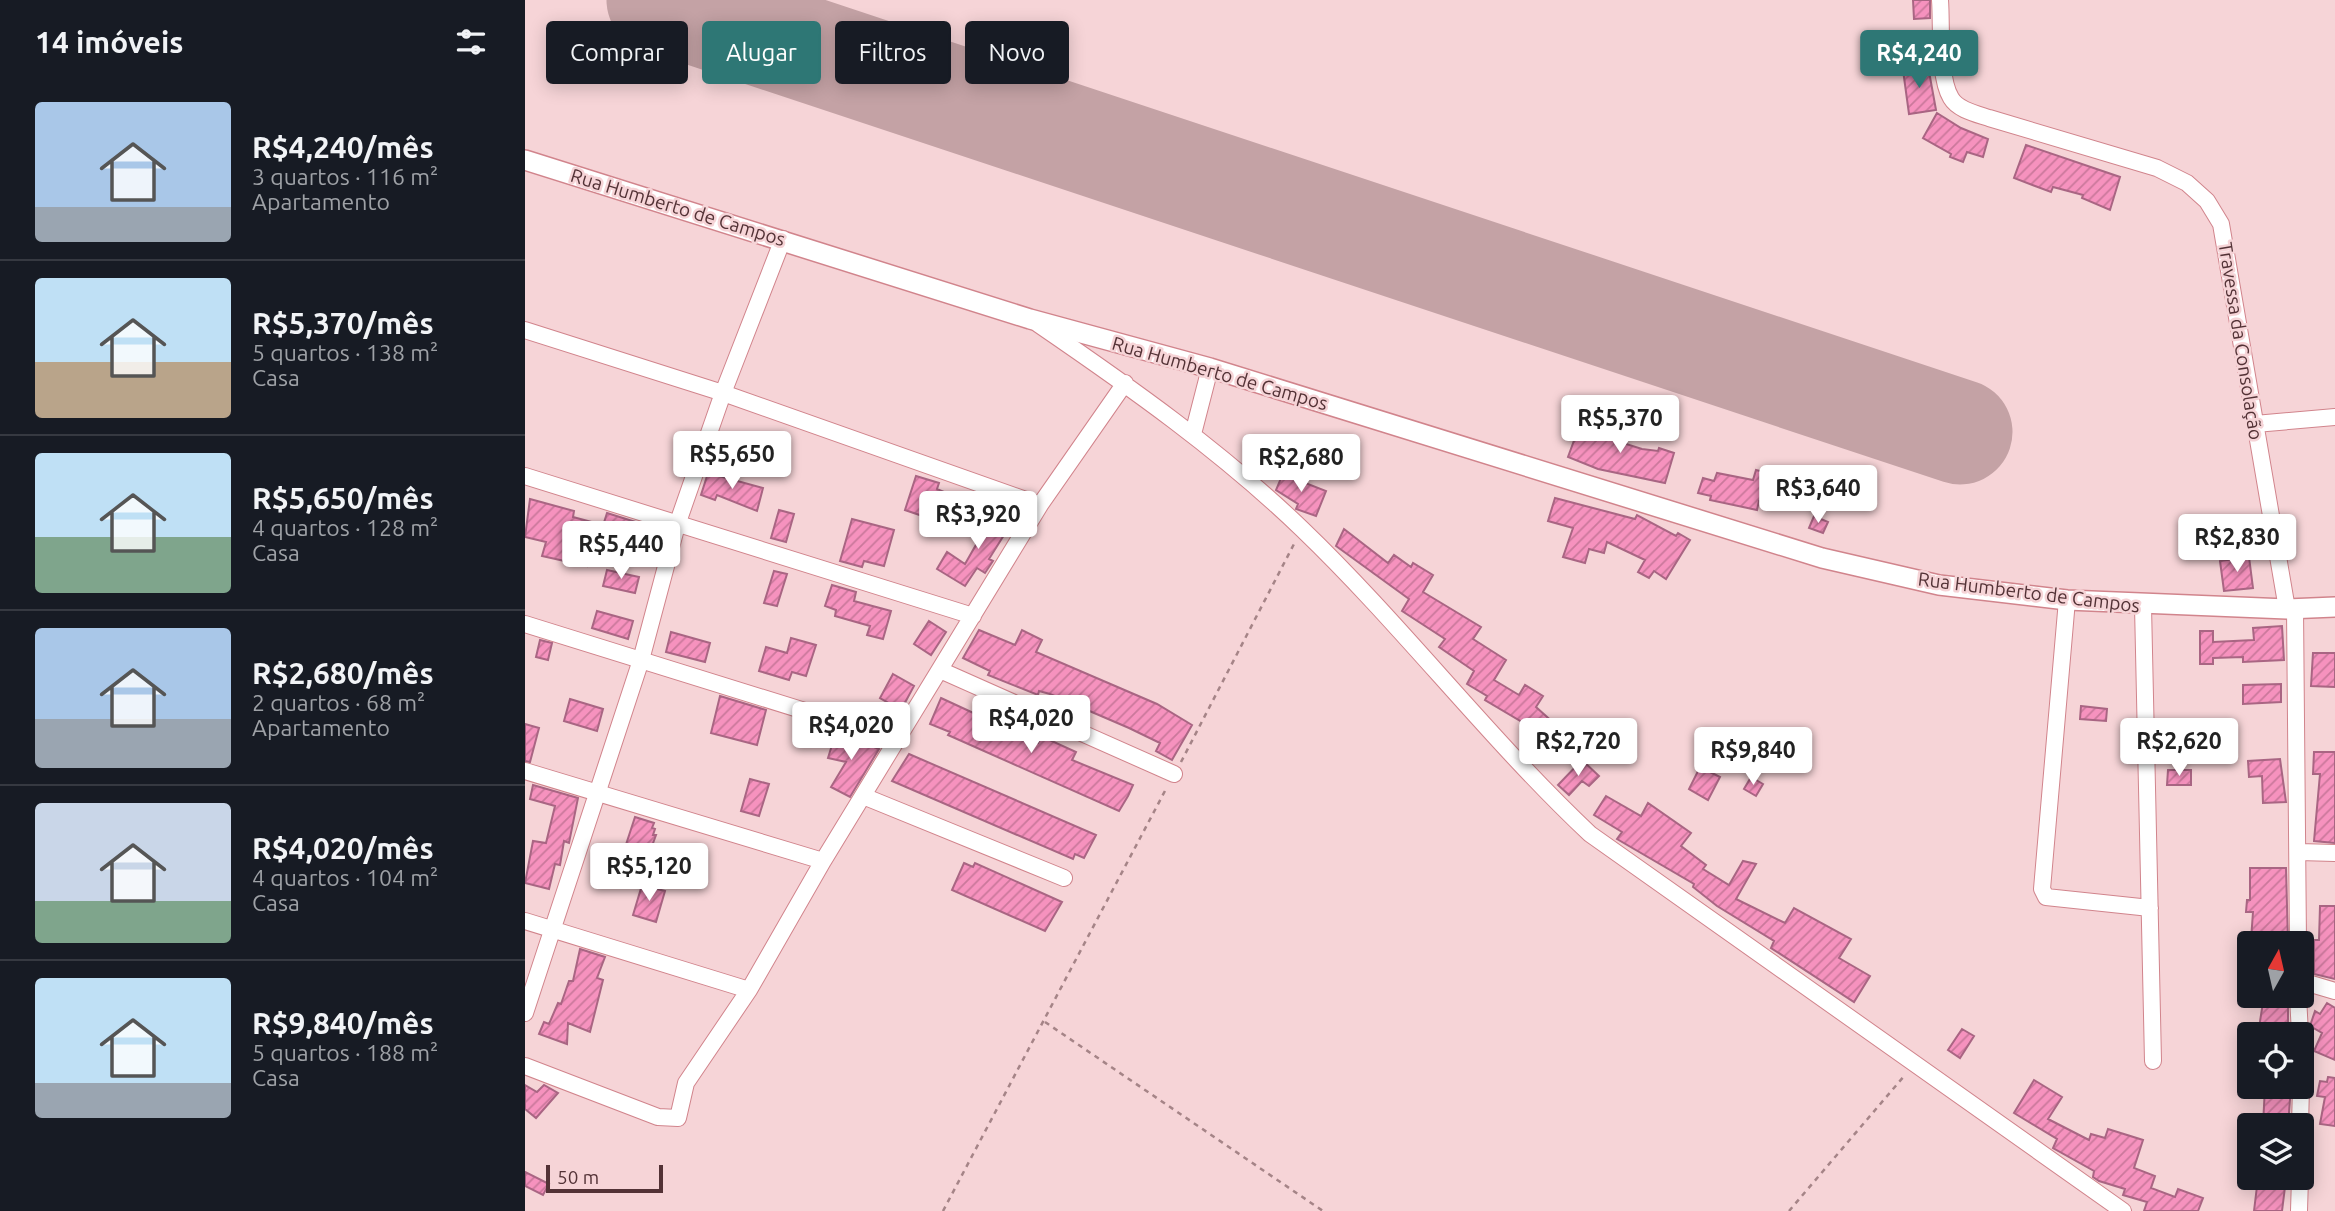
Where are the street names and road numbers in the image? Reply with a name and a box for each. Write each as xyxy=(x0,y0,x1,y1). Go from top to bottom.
street label: Rua Humberto de Campos xyxy=(568,164,788,250)
street label: Travessa da Consolação xyxy=(2215,241,2267,441)
street label: Rua Humberto de Campos xyxy=(1110,332,1330,414)
street label: Rua Humberto de Campos xyxy=(1917,567,2141,617)

